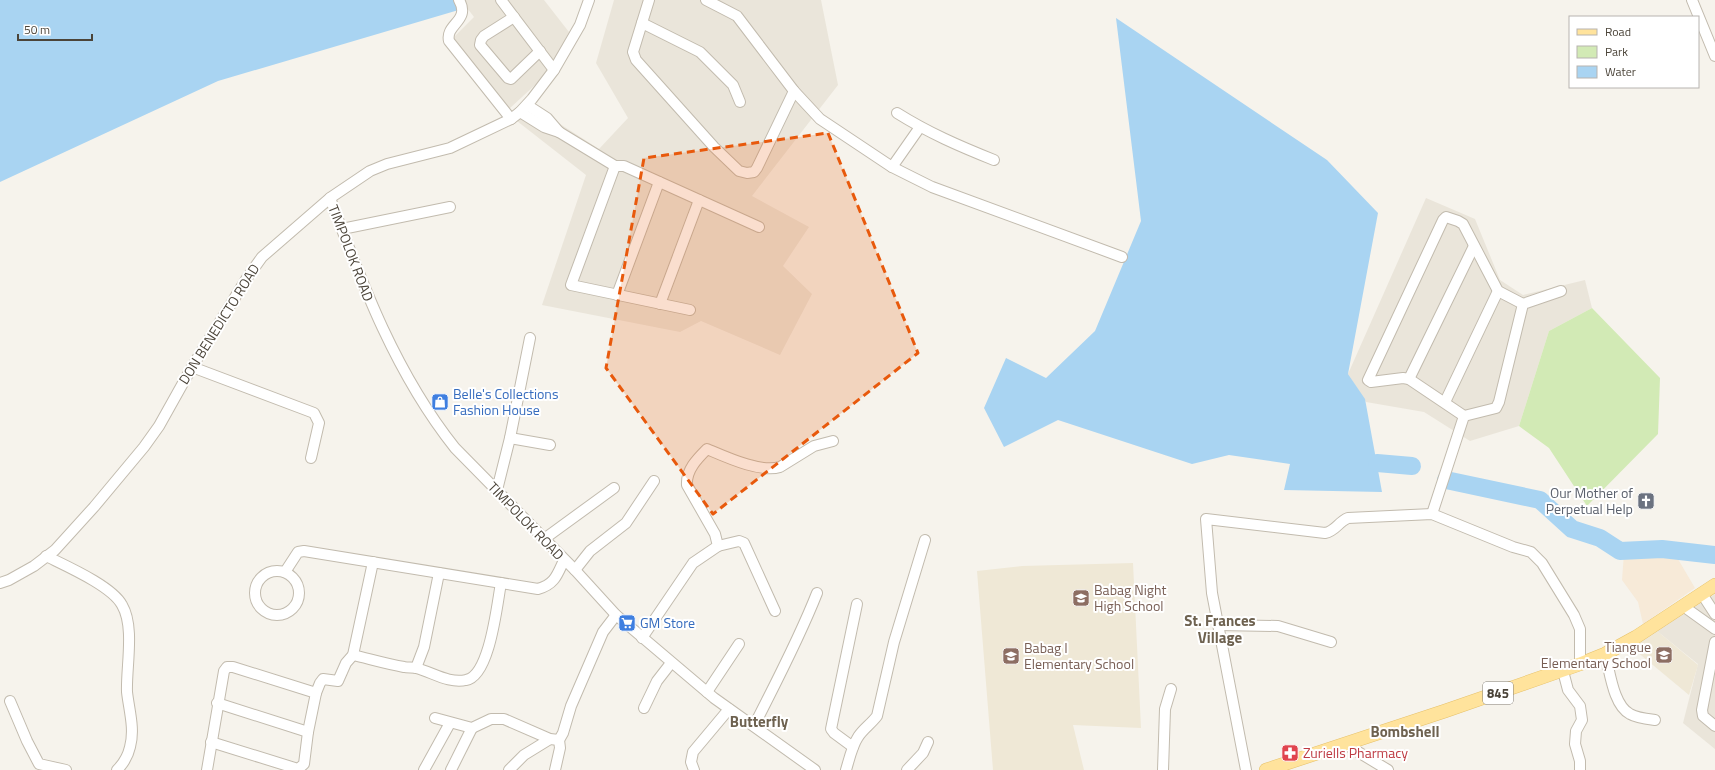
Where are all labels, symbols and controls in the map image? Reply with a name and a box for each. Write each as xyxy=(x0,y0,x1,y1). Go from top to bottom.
scale bar xyxy=(18,16,92,42)
legend xyxy=(1569,16,1699,88)
text: 50 m xyxy=(24,20,50,39)
text: Road xyxy=(1605,22,1631,41)
text: Park xyxy=(1605,42,1628,61)
text: Water xyxy=(1605,62,1636,81)
street label: TIMPOLOK ROAD xyxy=(323,201,380,304)
street label: DON BENEDICTO ROAD xyxy=(173,259,264,388)
place label: Belle's Collections Fashion House xyxy=(453,383,558,420)
shop icon: Belle's Collections Fashion House xyxy=(430,392,450,412)
street label: TIMPOLOK ROAD xyxy=(483,477,569,565)
place label: Our Mother of Perpetual Help xyxy=(1546,482,1633,519)
church icon: Our Mother of Perpetual Help xyxy=(1636,491,1656,511)
place label: Babag Night High School xyxy=(1094,579,1166,616)
school or university icon: Babag Night High School xyxy=(1071,588,1091,608)
district label: St. Frances Village xyxy=(1184,609,1256,649)
place label: GM Store xyxy=(640,612,695,633)
supermarket icon: GM Store xyxy=(617,613,637,633)
place label: Tiangue Elementary School xyxy=(1541,636,1651,673)
place label: Babag I Elementary School xyxy=(1024,637,1134,674)
school or university icon: Tiangue Elementary School xyxy=(1654,645,1674,665)
school or university icon: Babag I Elementary School xyxy=(1001,646,1021,666)
road number: 845 xyxy=(1483,682,1513,704)
district label: Butterfly xyxy=(730,710,789,733)
district label: Bombshell xyxy=(1371,720,1440,743)
place label: Zuriells Pharmacy xyxy=(1303,742,1408,763)
pharmacy icon: Zuriells Pharmacy xyxy=(1280,743,1300,763)

